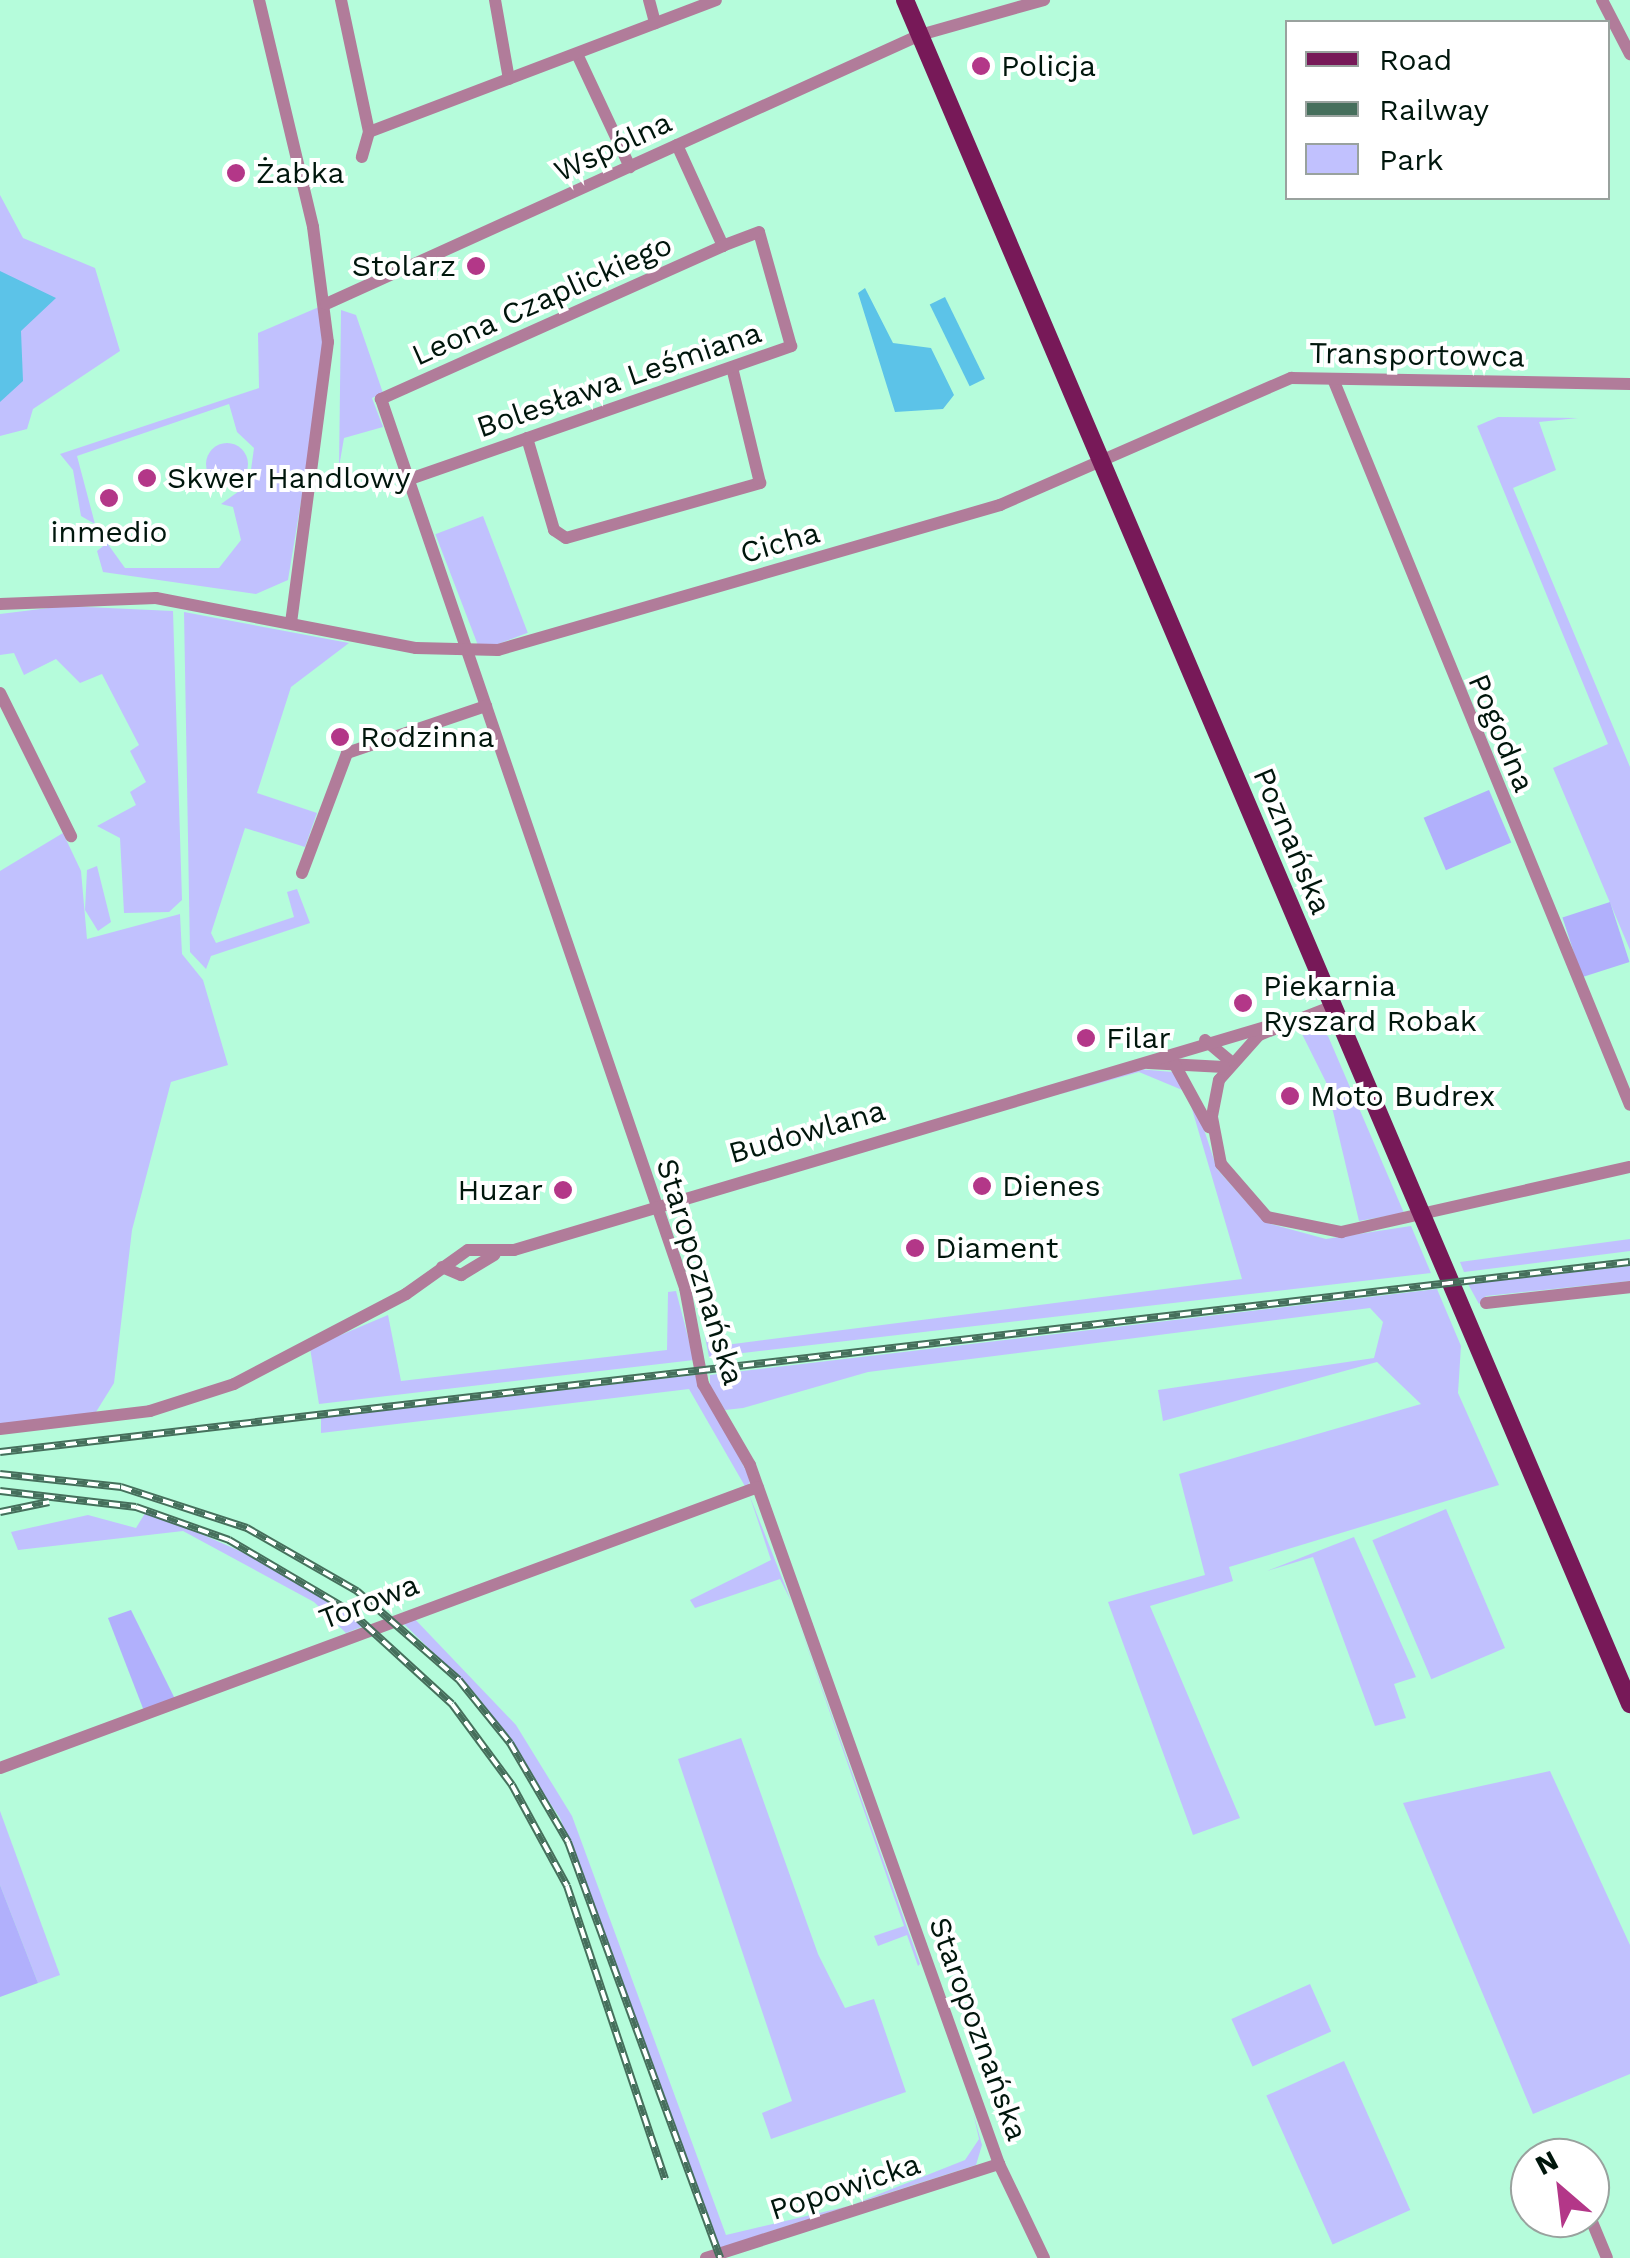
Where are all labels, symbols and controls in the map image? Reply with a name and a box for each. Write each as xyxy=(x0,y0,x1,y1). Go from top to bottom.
legend xyxy=(1285,20,1610,200)
text: Road xyxy=(1379,42,1452,77)
place label: Policja xyxy=(1001,48,1096,84)
marker: Policja xyxy=(970,55,992,77)
text: Railway xyxy=(1379,92,1489,127)
street label: Wspólna xyxy=(549,104,677,190)
text: Park xyxy=(1379,142,1444,177)
place label: Żabka xyxy=(256,155,344,191)
marker: Żabka xyxy=(225,162,247,184)
street label: Leona Czaplickiego xyxy=(406,226,678,374)
place label: Stolarz xyxy=(352,248,456,284)
marker: Stolarz xyxy=(465,255,487,277)
street label: Bolesława Leśmiana xyxy=(472,314,766,446)
street label: Transportowca xyxy=(1309,335,1525,375)
place label: Skwer Handlowy xyxy=(167,460,411,496)
marker: Skwer Handlowy xyxy=(136,467,158,489)
marker: inmedio xyxy=(98,487,120,509)
place label: inmedio xyxy=(50,514,168,550)
street label: Cicha xyxy=(736,515,824,571)
street label: Pogodna xyxy=(1460,669,1542,797)
place label: Rodzinna xyxy=(360,719,494,755)
marker: Rodzinna xyxy=(329,726,351,748)
street label: Poznańska xyxy=(1245,762,1339,920)
place label: Piekarnia Ryszard Robak xyxy=(1263,968,1477,1038)
marker: Piekarnia Ryszard Robak xyxy=(1232,992,1254,1014)
place label: Filar xyxy=(1106,1020,1171,1056)
marker: Filar xyxy=(1075,1027,1097,1049)
place label: Moto Budrex xyxy=(1310,1078,1495,1114)
marker: Moto Budrex xyxy=(1279,1085,1301,1107)
street label: Budowlana xyxy=(725,1092,889,1172)
street label: Staropoznańska xyxy=(648,1154,752,1390)
place label: Dienes xyxy=(1002,1168,1100,1204)
place label: Huzar xyxy=(457,1172,543,1208)
marker: Dienes xyxy=(971,1175,993,1197)
marker: Huzar xyxy=(552,1179,574,1201)
place label: Diament xyxy=(935,1230,1058,1266)
marker: Diament xyxy=(904,1237,926,1259)
street label: Torowa xyxy=(314,1567,424,1637)
street label: Staropoznańska xyxy=(921,1913,1035,2145)
north arrow xyxy=(1510,2138,1610,2238)
text: N xyxy=(1530,2143,1564,2182)
street label: Popowicka xyxy=(765,2146,925,2228)

